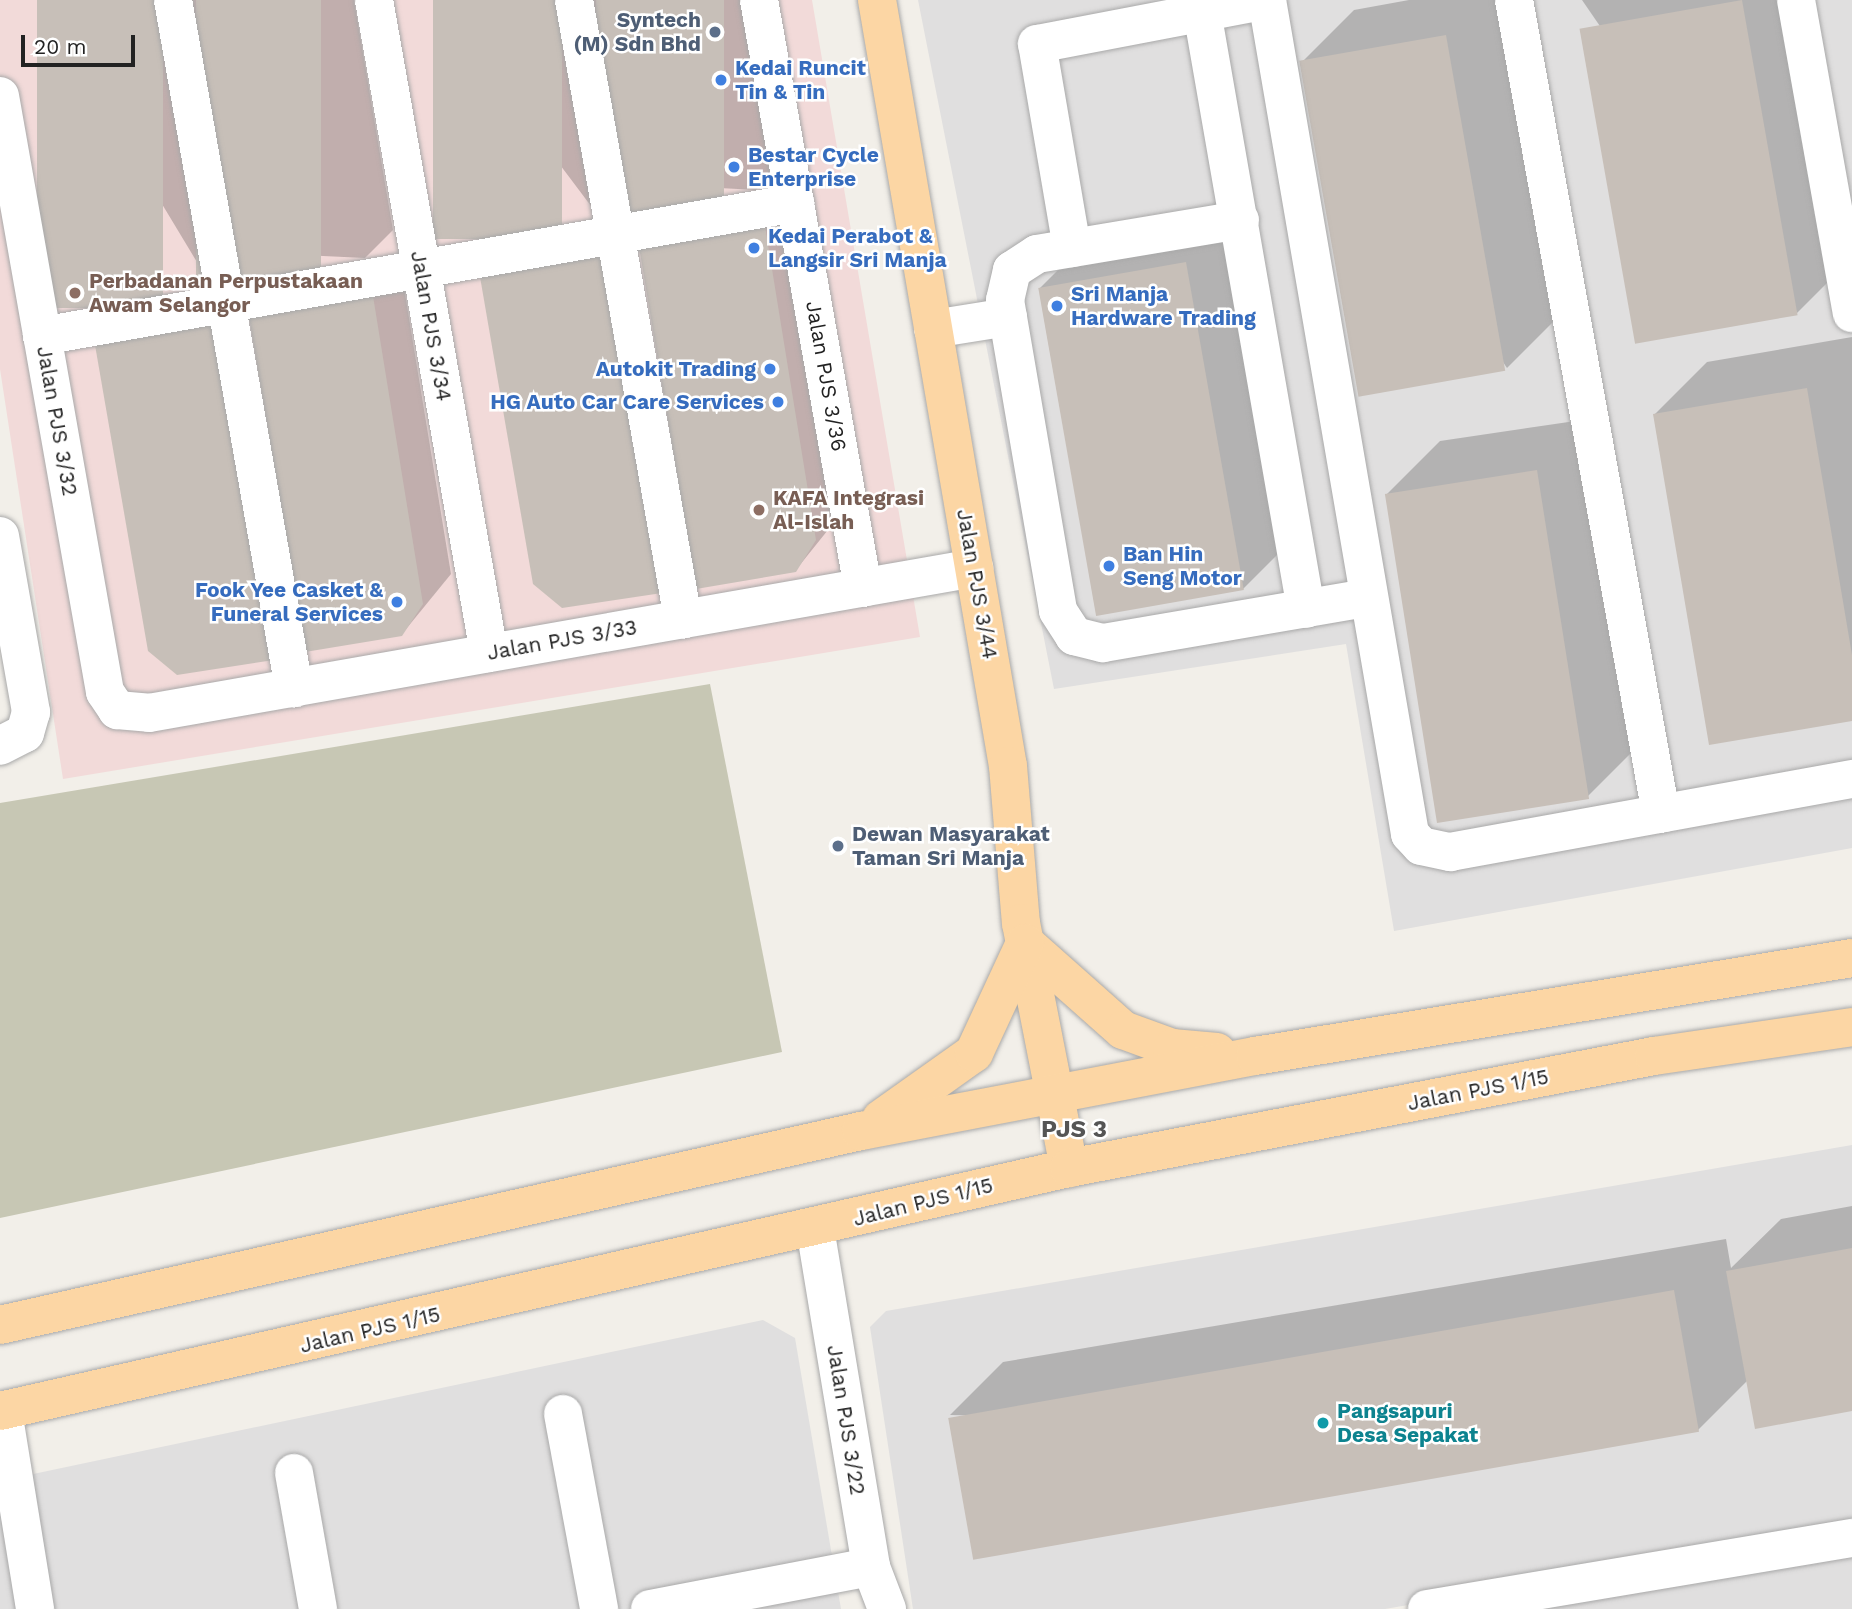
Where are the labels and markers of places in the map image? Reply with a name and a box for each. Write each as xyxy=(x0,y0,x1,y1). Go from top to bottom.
place label: Syntech (M) Sdn Bhd xyxy=(573,7,701,57)
marker: Syntech (M) Sdn Bhd xyxy=(707,24,723,40)
place label: Kedai Runcit Tin & Tin xyxy=(735,55,866,105)
marker: Kedai Runcit Tin & Tin xyxy=(713,72,729,88)
place label: Bestar Cycle Enterprise xyxy=(748,142,879,192)
marker: Bestar Cycle Enterprise xyxy=(726,159,742,175)
place label: Kedai Perabot & Langsir Sri Manja xyxy=(768,223,947,273)
marker: Kedai Perabot & Langsir Sri Manja xyxy=(746,240,762,256)
place label: Perbadanan Perpustakaan Awam Selangor xyxy=(89,268,363,318)
place label: Sri Manja Hardware Trading xyxy=(1071,281,1256,331)
marker: Perbadanan Perpustakaan Awam Selangor xyxy=(67,285,83,301)
marker: Sri Manja Hardware Trading xyxy=(1049,298,1065,314)
place label: Autokit Trading xyxy=(595,356,756,382)
marker: Autokit Trading xyxy=(762,361,778,377)
place label: HG Auto Car Care Services xyxy=(489,389,764,415)
marker: HG Auto Car Care Services xyxy=(770,394,786,410)
place label: KAFA Integrasi Al-Islah xyxy=(773,485,925,535)
marker: KAFA Integrasi Al-Islah xyxy=(751,502,767,518)
place label: Ban Hin Seng Motor xyxy=(1123,541,1242,591)
marker: Ban Hin Seng Motor xyxy=(1101,558,1117,574)
place label: Fook Yee Casket & Funeral Services xyxy=(194,577,383,627)
marker: Fook Yee Casket & Funeral Services xyxy=(389,594,405,610)
place label: Dewan Masyarakat Taman Sri Manja xyxy=(852,821,1050,871)
marker: Dewan Masyarakat Taman Sri Manja xyxy=(830,838,846,854)
place label: Pangsapuri Desa Sepakat xyxy=(1337,1398,1478,1448)
marker: Pangsapuri Desa Sepakat xyxy=(1315,1415,1331,1431)

